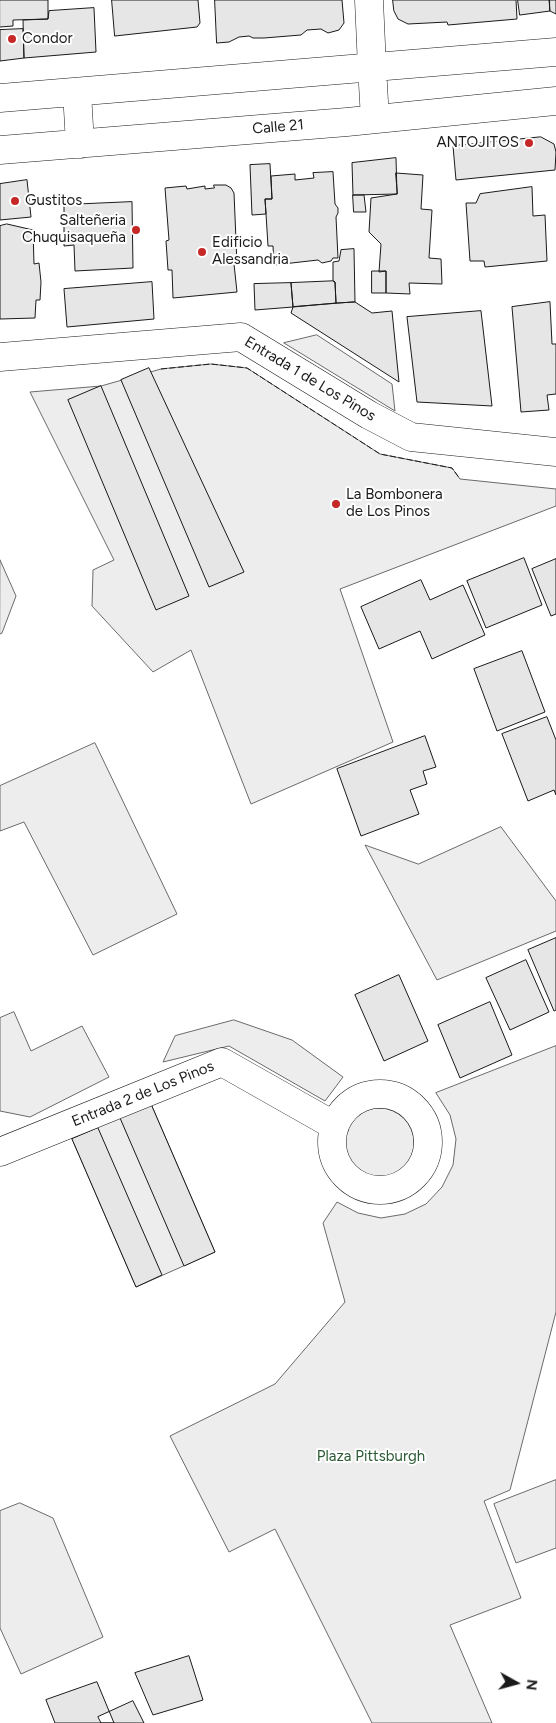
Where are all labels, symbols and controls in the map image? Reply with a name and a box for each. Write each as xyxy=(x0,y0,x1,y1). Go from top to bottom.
place label: Condor xyxy=(22,30,72,48)
marker: Condor xyxy=(6,33,18,45)
street label: Calle 21 xyxy=(252,116,304,138)
place label: ANTOJITOS xyxy=(436,134,519,152)
marker: ANTOJITOS xyxy=(523,137,535,149)
place label: Gustitos xyxy=(25,192,82,210)
marker: Gustitos xyxy=(9,195,21,207)
place label: Salteñeria Chuquisaqueña xyxy=(22,212,126,247)
marker: Salteñeria Chuquisaqueña xyxy=(130,224,142,236)
place label: Edificio Alessandria xyxy=(212,234,289,269)
marker: Edificio Alessandria xyxy=(196,246,208,258)
street label: Entrada 1 de Los Pinos xyxy=(241,333,379,425)
place label: La Bombonera de Los Pinos xyxy=(346,486,443,521)
marker: La Bombonera de Los Pinos xyxy=(330,498,342,510)
street label: Entrada 2 de Los Pinos xyxy=(69,1057,217,1131)
park label: Plaza Pittsburgh xyxy=(317,1448,425,1466)
north arrow xyxy=(491,1658,541,1708)
text: N xyxy=(522,1678,540,1691)

